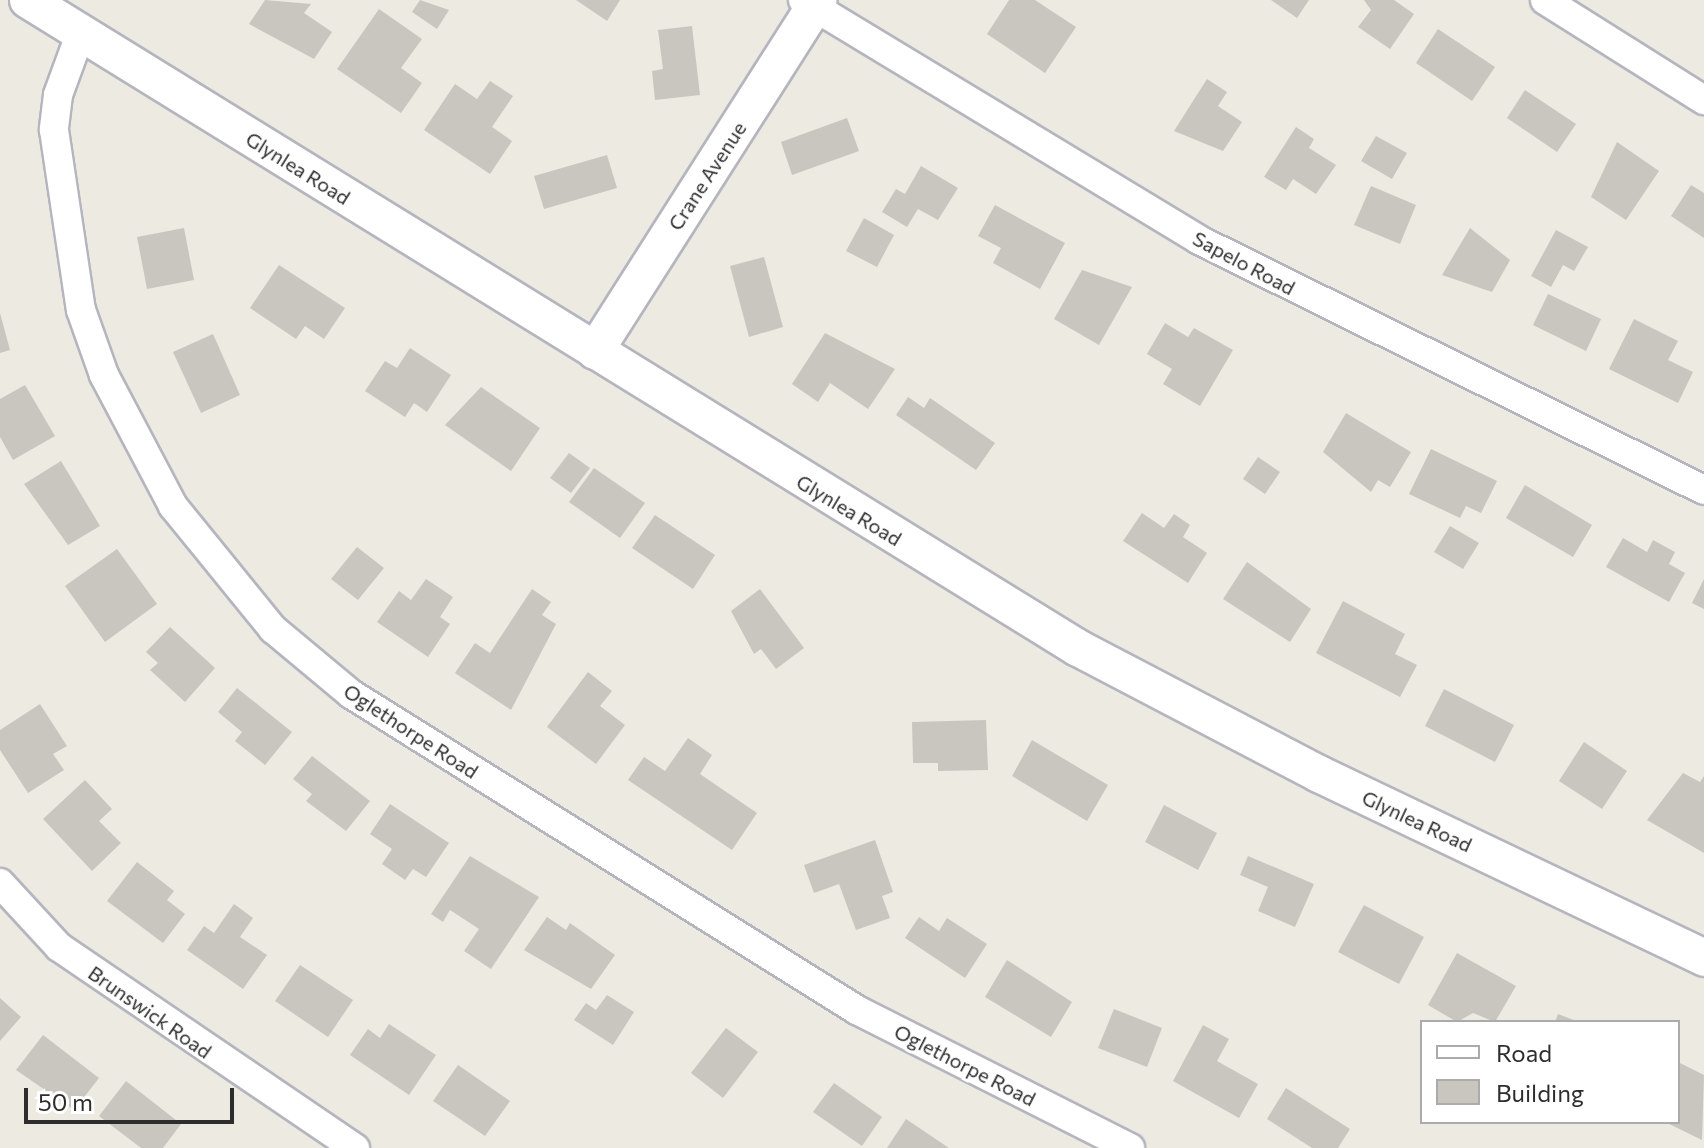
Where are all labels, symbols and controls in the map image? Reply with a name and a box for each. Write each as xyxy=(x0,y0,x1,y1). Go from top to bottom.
street label: Crane Avenue xyxy=(663,117,751,235)
street label: Glynlea Road xyxy=(242,127,354,209)
street label: Sapelo Road xyxy=(1189,226,1299,300)
street label: Glynlea Road xyxy=(792,469,906,551)
street label: Oglethorpe Road xyxy=(339,679,483,783)
street label: Glynlea Road xyxy=(1358,785,1476,857)
street label: Brunswick Road xyxy=(84,961,216,1063)
street label: Oglethorpe Road xyxy=(890,1019,1040,1111)
legend xyxy=(1420,1020,1680,1124)
text: Road xyxy=(1496,1038,1552,1067)
scale bar xyxy=(28,1072,238,1122)
text: Building xyxy=(1496,1078,1584,1107)
text: 50 m xyxy=(38,1087,93,1116)

